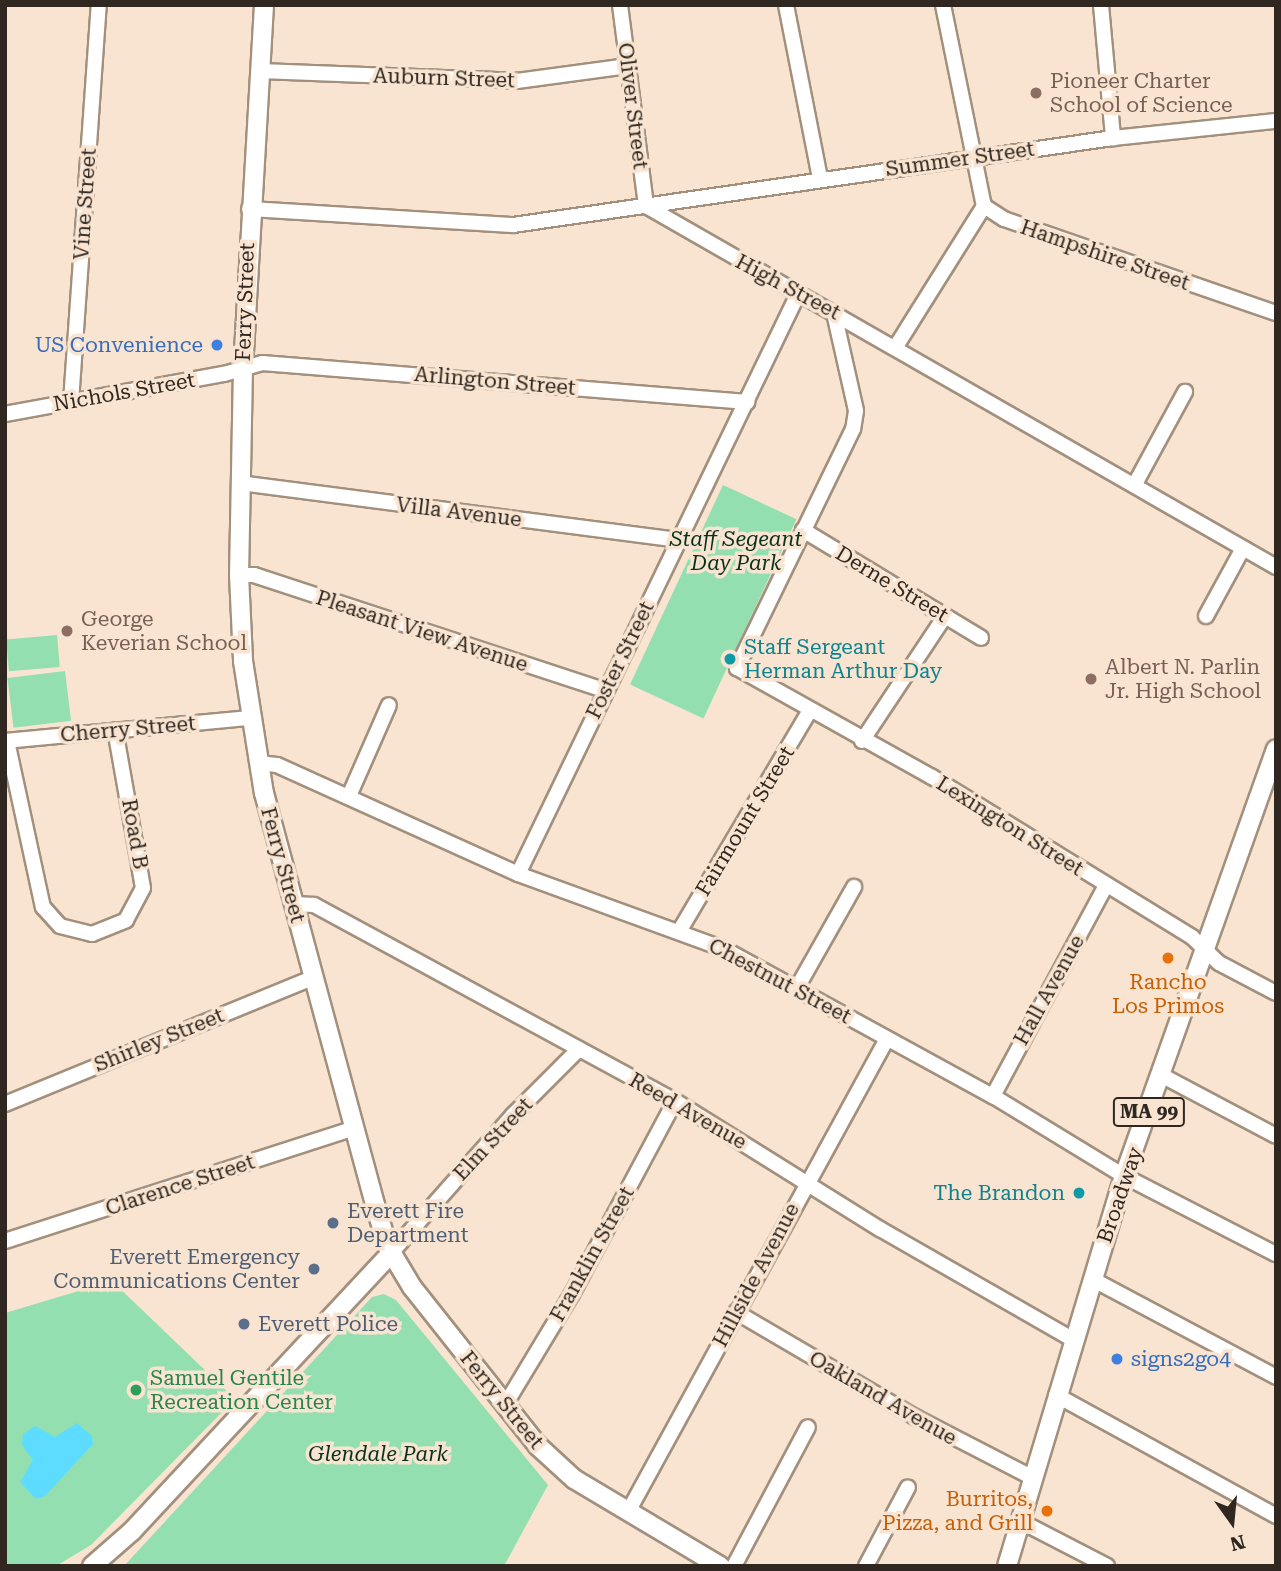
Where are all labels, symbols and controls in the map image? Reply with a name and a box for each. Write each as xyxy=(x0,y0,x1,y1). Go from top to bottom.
street label: Oliver Street xyxy=(613,41,653,171)
street label: Auburn Street xyxy=(373,63,515,93)
place label: Pioneer Charter School of Science xyxy=(1050,68,1233,118)
marker: Pioneer Charter School of Science xyxy=(1028,85,1044,101)
street label: Summer Street xyxy=(884,136,1036,182)
street label: Vine Street xyxy=(69,147,101,261)
street label: Hampshire Street xyxy=(1017,214,1193,296)
street label: Ferry Street xyxy=(230,242,260,362)
street label: High Street xyxy=(731,249,845,325)
place label: US Convenience xyxy=(35,332,203,358)
marker: US Convenience xyxy=(209,337,225,353)
street label: Arlington Street xyxy=(413,361,577,401)
street label: Nichols Street xyxy=(51,367,197,417)
street label: Villa Avenue xyxy=(395,492,523,532)
park label: Staff Segeant Day Park xyxy=(670,526,802,576)
street label: Derne Street xyxy=(831,540,953,628)
street label: Pleasant View Avenue xyxy=(313,585,531,677)
street label: Foster Street xyxy=(581,597,659,723)
place label: George Keverian School xyxy=(81,606,247,656)
marker: George Keverian School xyxy=(59,623,75,639)
place label: Staff Sergeant Herman Arthur Day xyxy=(744,634,942,684)
marker: Staff Sergeant Herman Arthur Day xyxy=(722,651,738,667)
place label: Albert N. Parlin Jr. High School xyxy=(1105,654,1261,704)
marker: Albert N. Parlin Jr. High School xyxy=(1083,671,1099,687)
street label: Cherry Street xyxy=(59,711,197,747)
street label: Fairmount Street xyxy=(690,742,800,900)
street label: Lexington Street xyxy=(932,771,1088,881)
street label: Road B xyxy=(116,797,154,871)
street label: Ferry Street xyxy=(255,804,311,926)
street label: Hall Avenue xyxy=(1008,930,1090,1050)
street label: Chestnut Street xyxy=(704,933,856,1029)
marker: Rancho Los Primos xyxy=(1160,950,1176,966)
place label: Rancho Los Primos xyxy=(1112,969,1224,1019)
street label: Shirley Street xyxy=(90,1003,228,1077)
street label: Reed Avenue xyxy=(625,1067,751,1155)
street label: Elm Street xyxy=(448,1092,538,1186)
road number: MA 99 xyxy=(1112,1096,1186,1128)
street label: Broadway xyxy=(1092,1144,1148,1246)
street label: Clarence Street xyxy=(102,1149,258,1221)
place label: The Brandon xyxy=(933,1180,1065,1206)
street label: Franklin Street xyxy=(545,1182,639,1326)
marker: The Brandon xyxy=(1071,1185,1087,1201)
place label: Everett Fire Department xyxy=(347,1198,469,1248)
street label: Hillside Avenue xyxy=(707,1199,805,1351)
marker: Everett Fire Department xyxy=(325,1215,341,1231)
place label: Everett Emergency Communications Center xyxy=(53,1244,300,1294)
marker: Everett Emergency Communications Center xyxy=(306,1261,322,1277)
place label: Everett Police xyxy=(258,1311,398,1337)
marker: Everett Police xyxy=(236,1316,252,1332)
street label: Ferry Street xyxy=(455,1346,549,1454)
street label: Oakland Avenue xyxy=(805,1346,961,1450)
place label: signs2go4 xyxy=(1131,1346,1231,1372)
marker: signs2go4 xyxy=(1109,1351,1125,1367)
place label: Samuel Gentile Recreation Center xyxy=(150,1365,333,1415)
marker: Samuel Gentile Recreation Center xyxy=(128,1382,144,1398)
park label: Glendale Park xyxy=(308,1441,448,1467)
place label: Burritos, Pizza, and Grill xyxy=(882,1486,1033,1536)
north arrow xyxy=(1197,1487,1267,1557)
marker: Burritos, Pizza, and Grill xyxy=(1039,1503,1055,1519)
text: N xyxy=(1228,1530,1248,1556)

